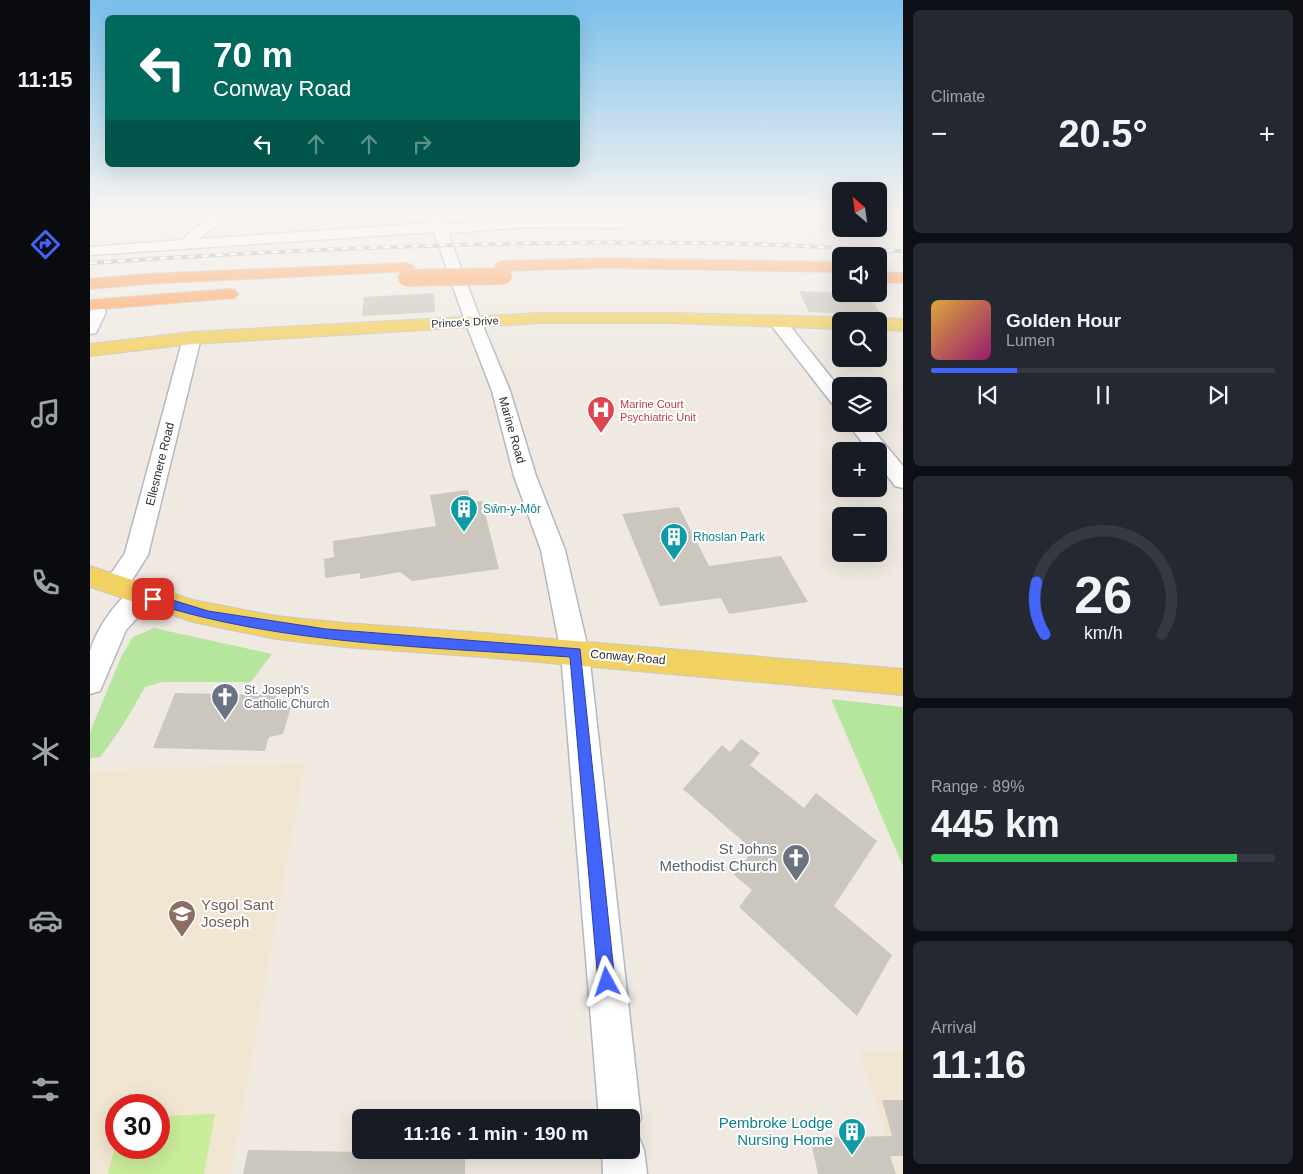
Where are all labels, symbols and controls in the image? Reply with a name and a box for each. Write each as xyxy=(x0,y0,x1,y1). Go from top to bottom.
icon: left xyxy=(130,35,195,100)
text: 70 m xyxy=(213,35,293,74)
text: 11:15 xyxy=(17,67,73,92)
text: Conway Road xyxy=(213,76,351,101)
text: Climate xyxy=(931,88,985,105)
text: 20.5° xyxy=(1058,113,1148,155)
text: − xyxy=(931,118,947,149)
text: + xyxy=(1259,118,1275,149)
icon: left xyxy=(249,130,277,158)
icon: ahead xyxy=(302,130,330,158)
icon: ahead xyxy=(355,130,383,158)
icon: right xyxy=(408,130,436,158)
north arrow xyxy=(832,182,888,238)
map controls xyxy=(832,182,887,562)
icon: directions xyxy=(28,227,63,262)
button: sound xyxy=(832,247,887,302)
text: Golden Hour xyxy=(1006,310,1121,331)
button: search xyxy=(832,312,887,367)
street label: Prince's Drive xyxy=(431,314,499,330)
text: Lumen xyxy=(1006,332,1055,349)
button: layers xyxy=(832,377,887,432)
icon: previous xyxy=(974,381,1002,409)
icon: pause xyxy=(1089,381,1117,409)
icon: next xyxy=(1204,381,1232,409)
street label: Marine Road xyxy=(496,395,528,465)
hospital icon: Marine Court Psychiatric Unit xyxy=(586,395,616,434)
icon: music xyxy=(28,396,63,431)
place label: Marine Court Psychiatric Unit xyxy=(620,398,696,423)
street label: Ellesmere Road xyxy=(143,421,177,507)
button: + xyxy=(832,442,887,497)
building icon: Sŵn-y-Môr xyxy=(449,494,479,533)
place label: Sŵn-y-Môr xyxy=(483,502,541,516)
button: − xyxy=(832,507,887,562)
building icon: Rhoslan Park xyxy=(659,522,689,561)
place label: Rhoslan Park xyxy=(693,530,766,544)
icon: phone xyxy=(28,565,63,600)
text: 26 xyxy=(1074,566,1132,624)
pin xyxy=(132,578,174,620)
icon: arrive xyxy=(139,585,167,613)
text: km/h xyxy=(1084,623,1122,643)
street label: Conway Road xyxy=(590,647,666,667)
church icon: St. Joseph's Catholic Church xyxy=(210,682,240,721)
place label: St. Joseph's Catholic Church xyxy=(244,683,329,711)
icon: climate xyxy=(28,734,63,769)
text: Range · 89% xyxy=(931,778,1024,795)
text: 445 km xyxy=(931,803,1060,845)
place label: St Johns Methodist Church xyxy=(659,840,777,874)
church icon: St Johns Methodist Church xyxy=(781,843,811,882)
place label: Ysgol Sant Joseph xyxy=(201,896,274,930)
school or university icon: Ysgol Sant Joseph xyxy=(167,899,197,938)
icon: car xyxy=(28,903,63,938)
position arrow xyxy=(580,955,632,1007)
text: Arrival xyxy=(931,1019,976,1036)
text: 11:16 xyxy=(931,1044,1026,1086)
icon: filters xyxy=(28,1072,63,1107)
speed limit sign: 30 xyxy=(105,1094,170,1159)
place label: Pembroke Lodge Nursing Home xyxy=(719,1114,833,1148)
building icon: Pembroke Lodge Nursing Home xyxy=(837,1117,867,1156)
text: 11:16 · 1 min · 190 m xyxy=(404,1123,588,1144)

